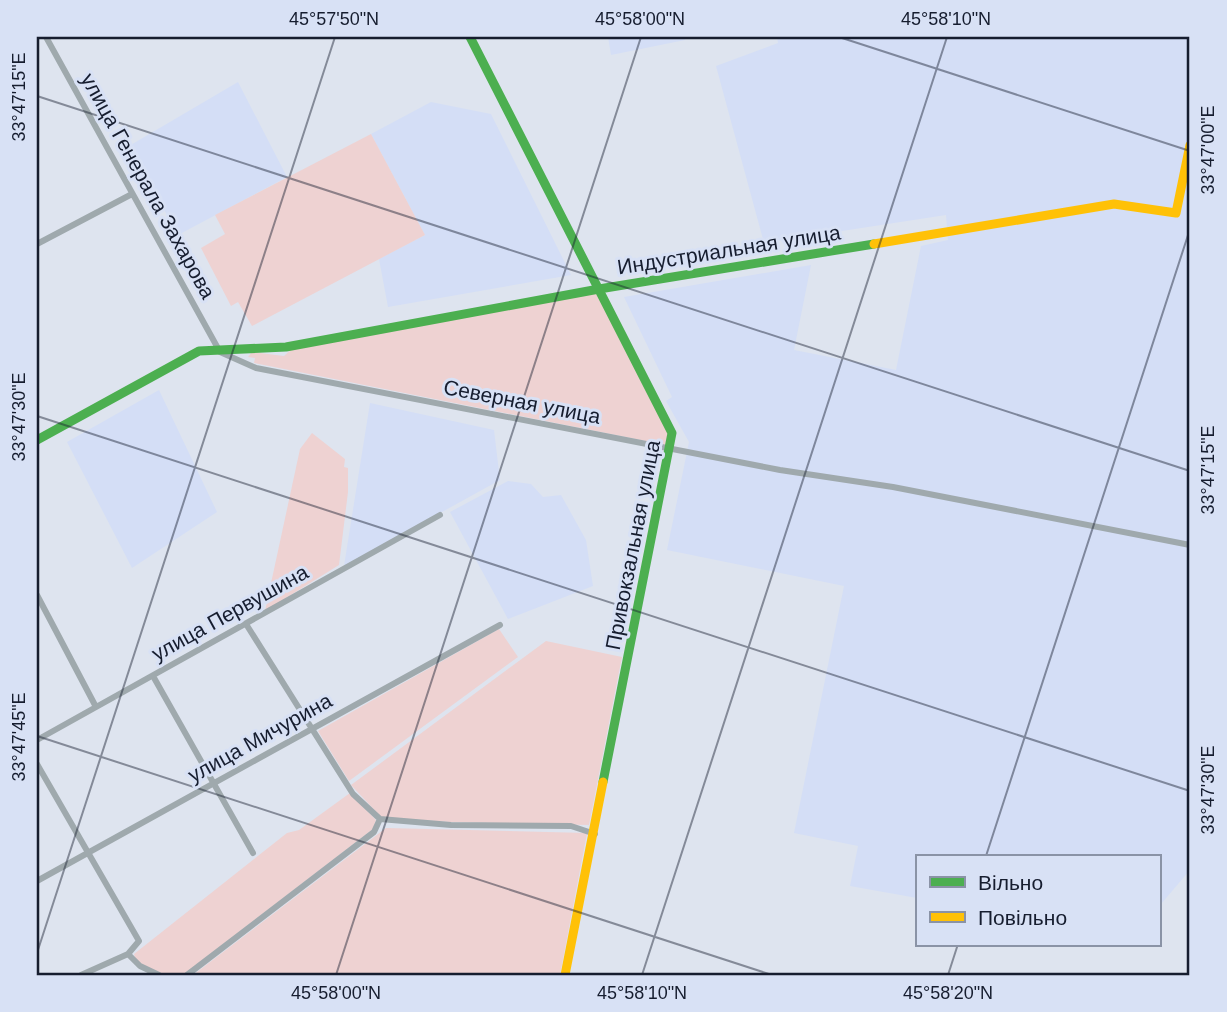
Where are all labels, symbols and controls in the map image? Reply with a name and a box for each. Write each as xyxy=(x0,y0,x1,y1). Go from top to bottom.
text: 45°57'50"N xyxy=(289,9,379,29)
text: 45°58'00"N xyxy=(595,9,685,29)
text: 45°58'10"N xyxy=(901,9,991,29)
text: 33°47'15"E xyxy=(9,52,29,142)
street label: улица Генерала Захарова xyxy=(77,69,220,303)
text: 33°47'00"E xyxy=(1198,105,1218,195)
street label: Индустриальная улица xyxy=(616,220,843,279)
text: 33°47'30"E xyxy=(9,372,29,462)
street label: Северная улица xyxy=(442,375,603,428)
text: 33°47'15"E xyxy=(1198,425,1218,515)
street label: Привокзальная улица xyxy=(601,438,664,652)
street label: улица Первушина xyxy=(148,560,312,665)
street label: улица Мичурина xyxy=(184,688,336,787)
text: 33°47'45"E xyxy=(9,692,29,782)
text: 33°47'30"E xyxy=(1198,745,1218,835)
legend xyxy=(916,855,1160,946)
text: Вільно xyxy=(978,871,1043,894)
text: Повільно xyxy=(978,906,1067,929)
text: 45°58'00"N xyxy=(291,983,381,1003)
text: 45°58'10"N xyxy=(597,983,687,1003)
text: 45°58'20"N xyxy=(903,983,993,1003)

